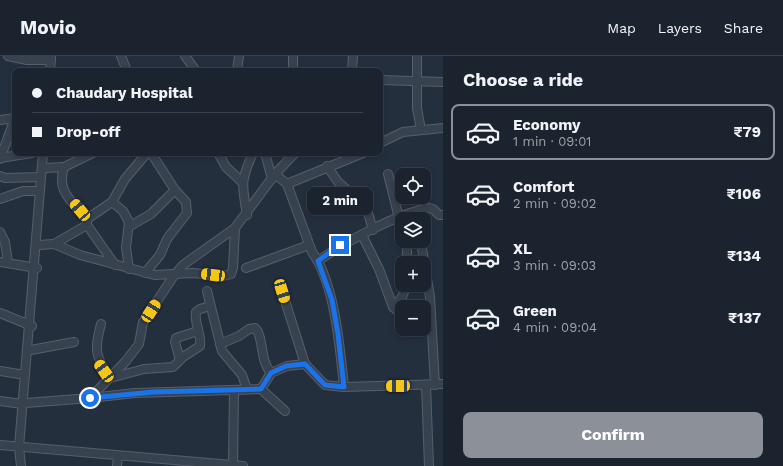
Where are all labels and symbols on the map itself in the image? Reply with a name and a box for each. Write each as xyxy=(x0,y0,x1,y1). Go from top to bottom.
callout: 2 min xyxy=(307,187,373,215)
car xyxy=(68,197,92,223)
route end xyxy=(331,236,349,254)
car xyxy=(200,268,226,282)
car xyxy=(273,278,291,304)
car xyxy=(139,298,163,324)
car xyxy=(92,358,116,384)
car xyxy=(386,380,410,392)
route start xyxy=(81,389,99,407)

